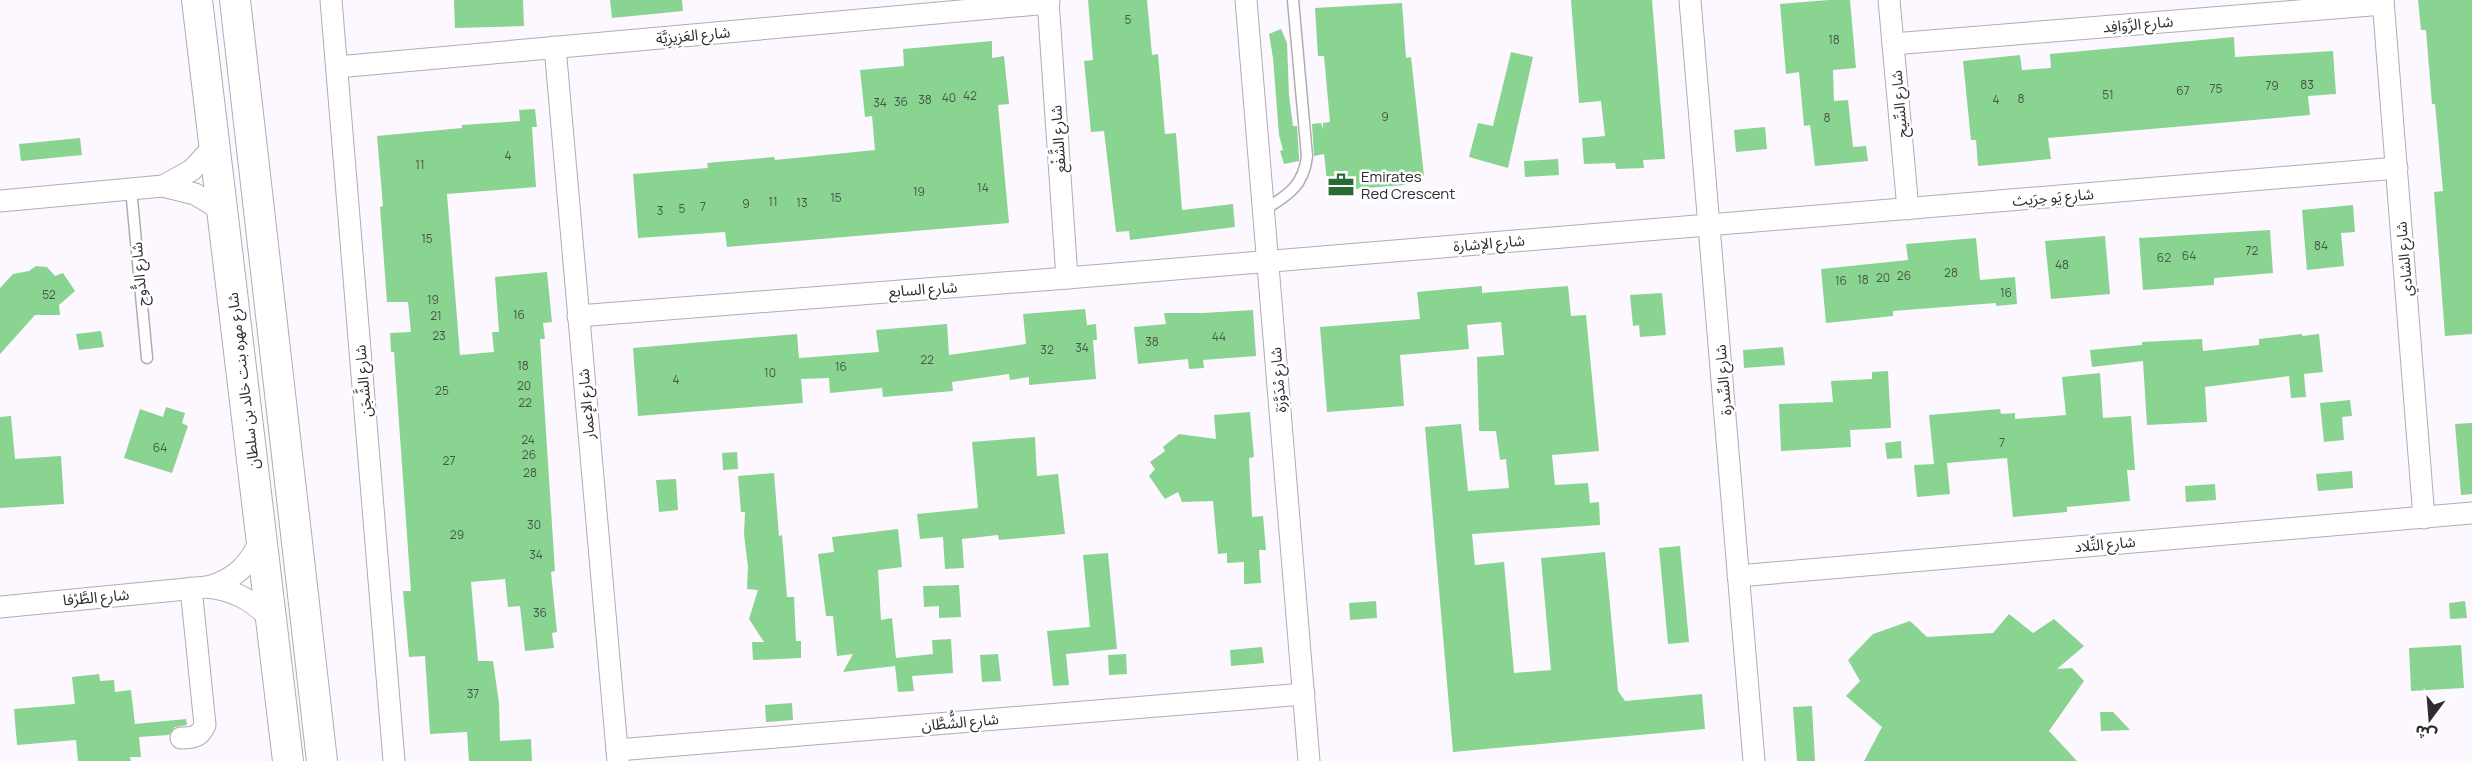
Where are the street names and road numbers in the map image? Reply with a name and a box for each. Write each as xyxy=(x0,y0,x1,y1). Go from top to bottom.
street label: شارع الرَّوَافِد xyxy=(2102,10,2174,40)
street label: شارع العَزِيزِيَّة xyxy=(655,21,732,51)
street label: شارع السِّيح xyxy=(1886,69,1914,139)
street label: شارع الشَّفْع xyxy=(1044,104,1073,174)
street label: شارع يَو حِرَيث xyxy=(2011,183,2095,213)
street label: شارع الشادي xyxy=(2390,220,2420,297)
street label: شارع الإشارة xyxy=(1452,229,1526,259)
street label: شارع الدُّوح xyxy=(126,241,154,307)
street label: شارع السابع xyxy=(888,276,958,304)
street label: شارع مهره بنت خالد بن سلطان xyxy=(222,291,266,471)
street label: شارع الشَّجَن xyxy=(349,343,379,418)
street label: شارع السِّدرة xyxy=(1709,343,1739,416)
street label: شارع مْدَوَّرَة xyxy=(1265,346,1293,414)
street label: شارع الإعمار xyxy=(572,367,602,441)
street label: شارع التِّلاد xyxy=(2073,531,2137,559)
street label: شارع الطَّرْفا xyxy=(62,584,131,612)
street label: شارع الشُّطَّان xyxy=(920,705,1000,738)

